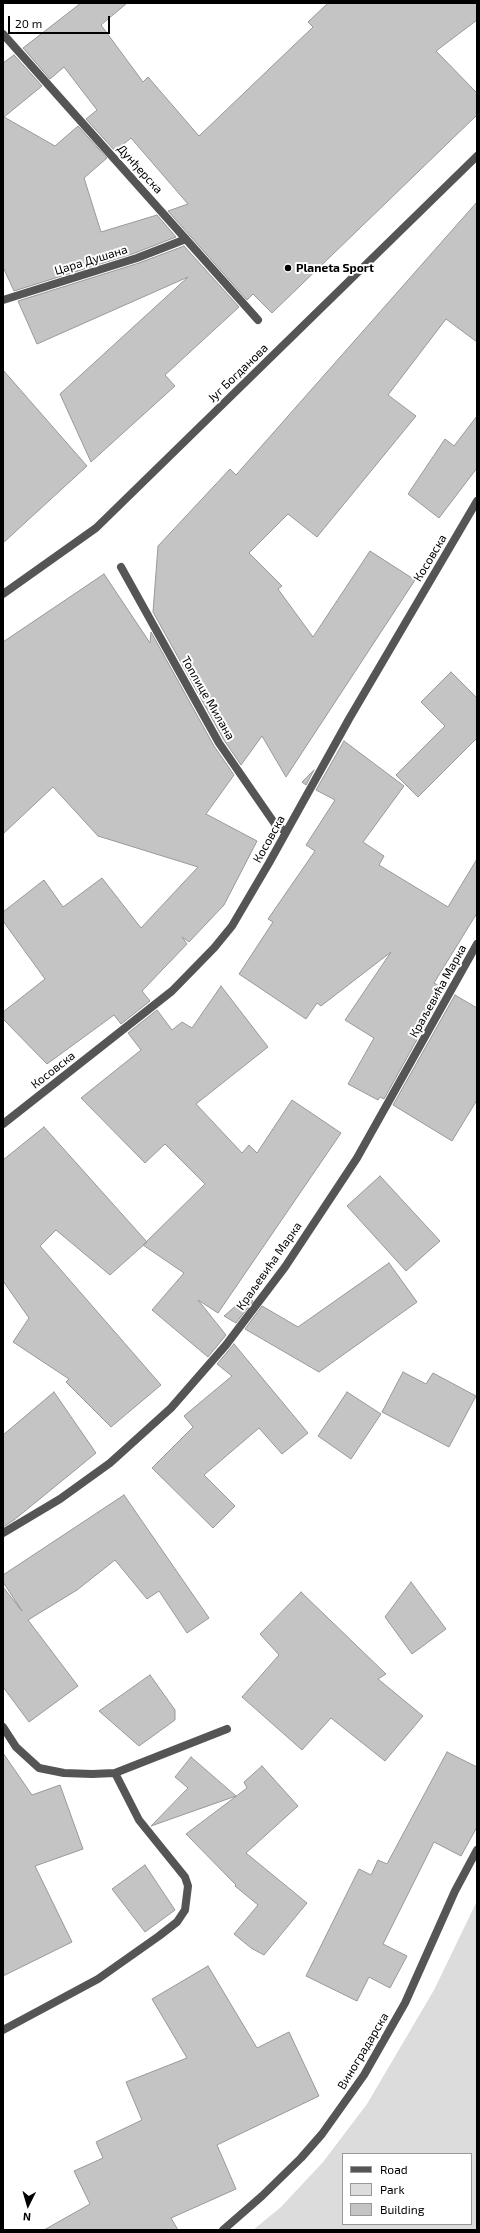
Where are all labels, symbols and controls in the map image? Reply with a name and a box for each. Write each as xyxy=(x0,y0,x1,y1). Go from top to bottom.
scale bar xyxy=(10,8,112,34)
text: 20 m xyxy=(15,16,42,30)
street label: Дунђерска xyxy=(114,142,166,196)
street label: Цара Душана xyxy=(53,242,129,278)
place label: Planeta Sport xyxy=(296,261,374,275)
marker: Planeta Sport xyxy=(283,263,293,273)
street label: Југ Богданова xyxy=(205,341,271,405)
street label: Косовска xyxy=(410,532,450,584)
street label: Топлице Милана xyxy=(178,654,238,742)
street label: Косовска xyxy=(250,813,288,865)
street label: Краљевића Марка xyxy=(406,942,470,1040)
street label: Косовска xyxy=(28,1048,78,1092)
street label: Краљевића Марка xyxy=(233,1219,305,1313)
street label: Виноградарска xyxy=(334,2010,392,2092)
legend xyxy=(342,2153,472,2225)
text: Road xyxy=(380,2162,408,2176)
text: Park xyxy=(380,2182,405,2196)
north arrow xyxy=(8,2185,48,2225)
text: Building xyxy=(380,2202,424,2216)
text: N xyxy=(22,2211,31,2224)

